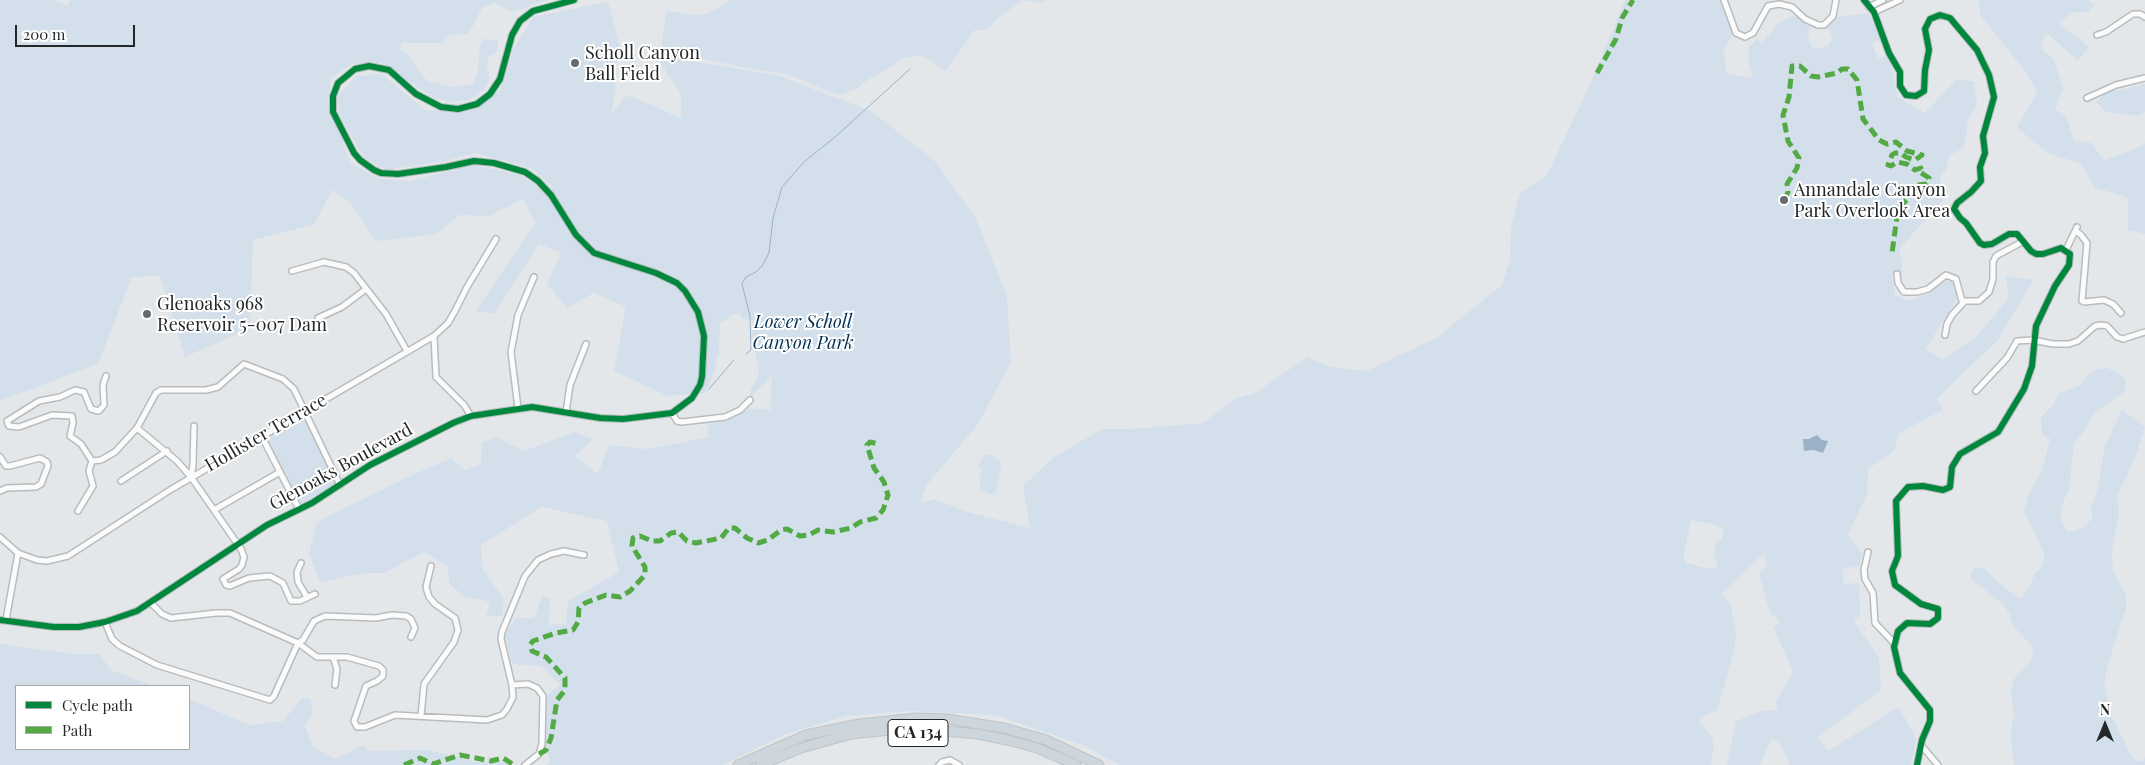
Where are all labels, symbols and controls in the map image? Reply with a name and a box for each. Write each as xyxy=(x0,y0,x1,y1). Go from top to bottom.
scale bar xyxy=(18,15,138,47)
text: 200 m xyxy=(23,24,65,44)
place label: Scholl Canyon Ball Field xyxy=(585,42,700,84)
marker: Scholl Canyon Ball Field xyxy=(569,57,581,69)
place label: Annandale Canyon Park Overlook Area xyxy=(1794,179,1950,222)
marker: Annandale Canyon Park Overlook Area xyxy=(1778,194,1790,206)
place label: Glenoaks 968 Reservoir 5-007 Dam xyxy=(157,293,327,336)
marker: Glenoaks 968 Reservoir 5-007 Dam xyxy=(141,308,153,320)
park label: Lower Scholl Canyon Park xyxy=(752,311,854,354)
street label: Hollister Terrace xyxy=(201,389,331,477)
street label: Glenoaks Boulevard xyxy=(266,419,416,515)
legend xyxy=(15,685,190,750)
text: Cycle path xyxy=(62,695,133,715)
north arrow xyxy=(2080,700,2130,750)
text: N xyxy=(2100,700,2110,719)
text: Path xyxy=(62,720,92,740)
road number: CA 134 xyxy=(888,720,948,746)

